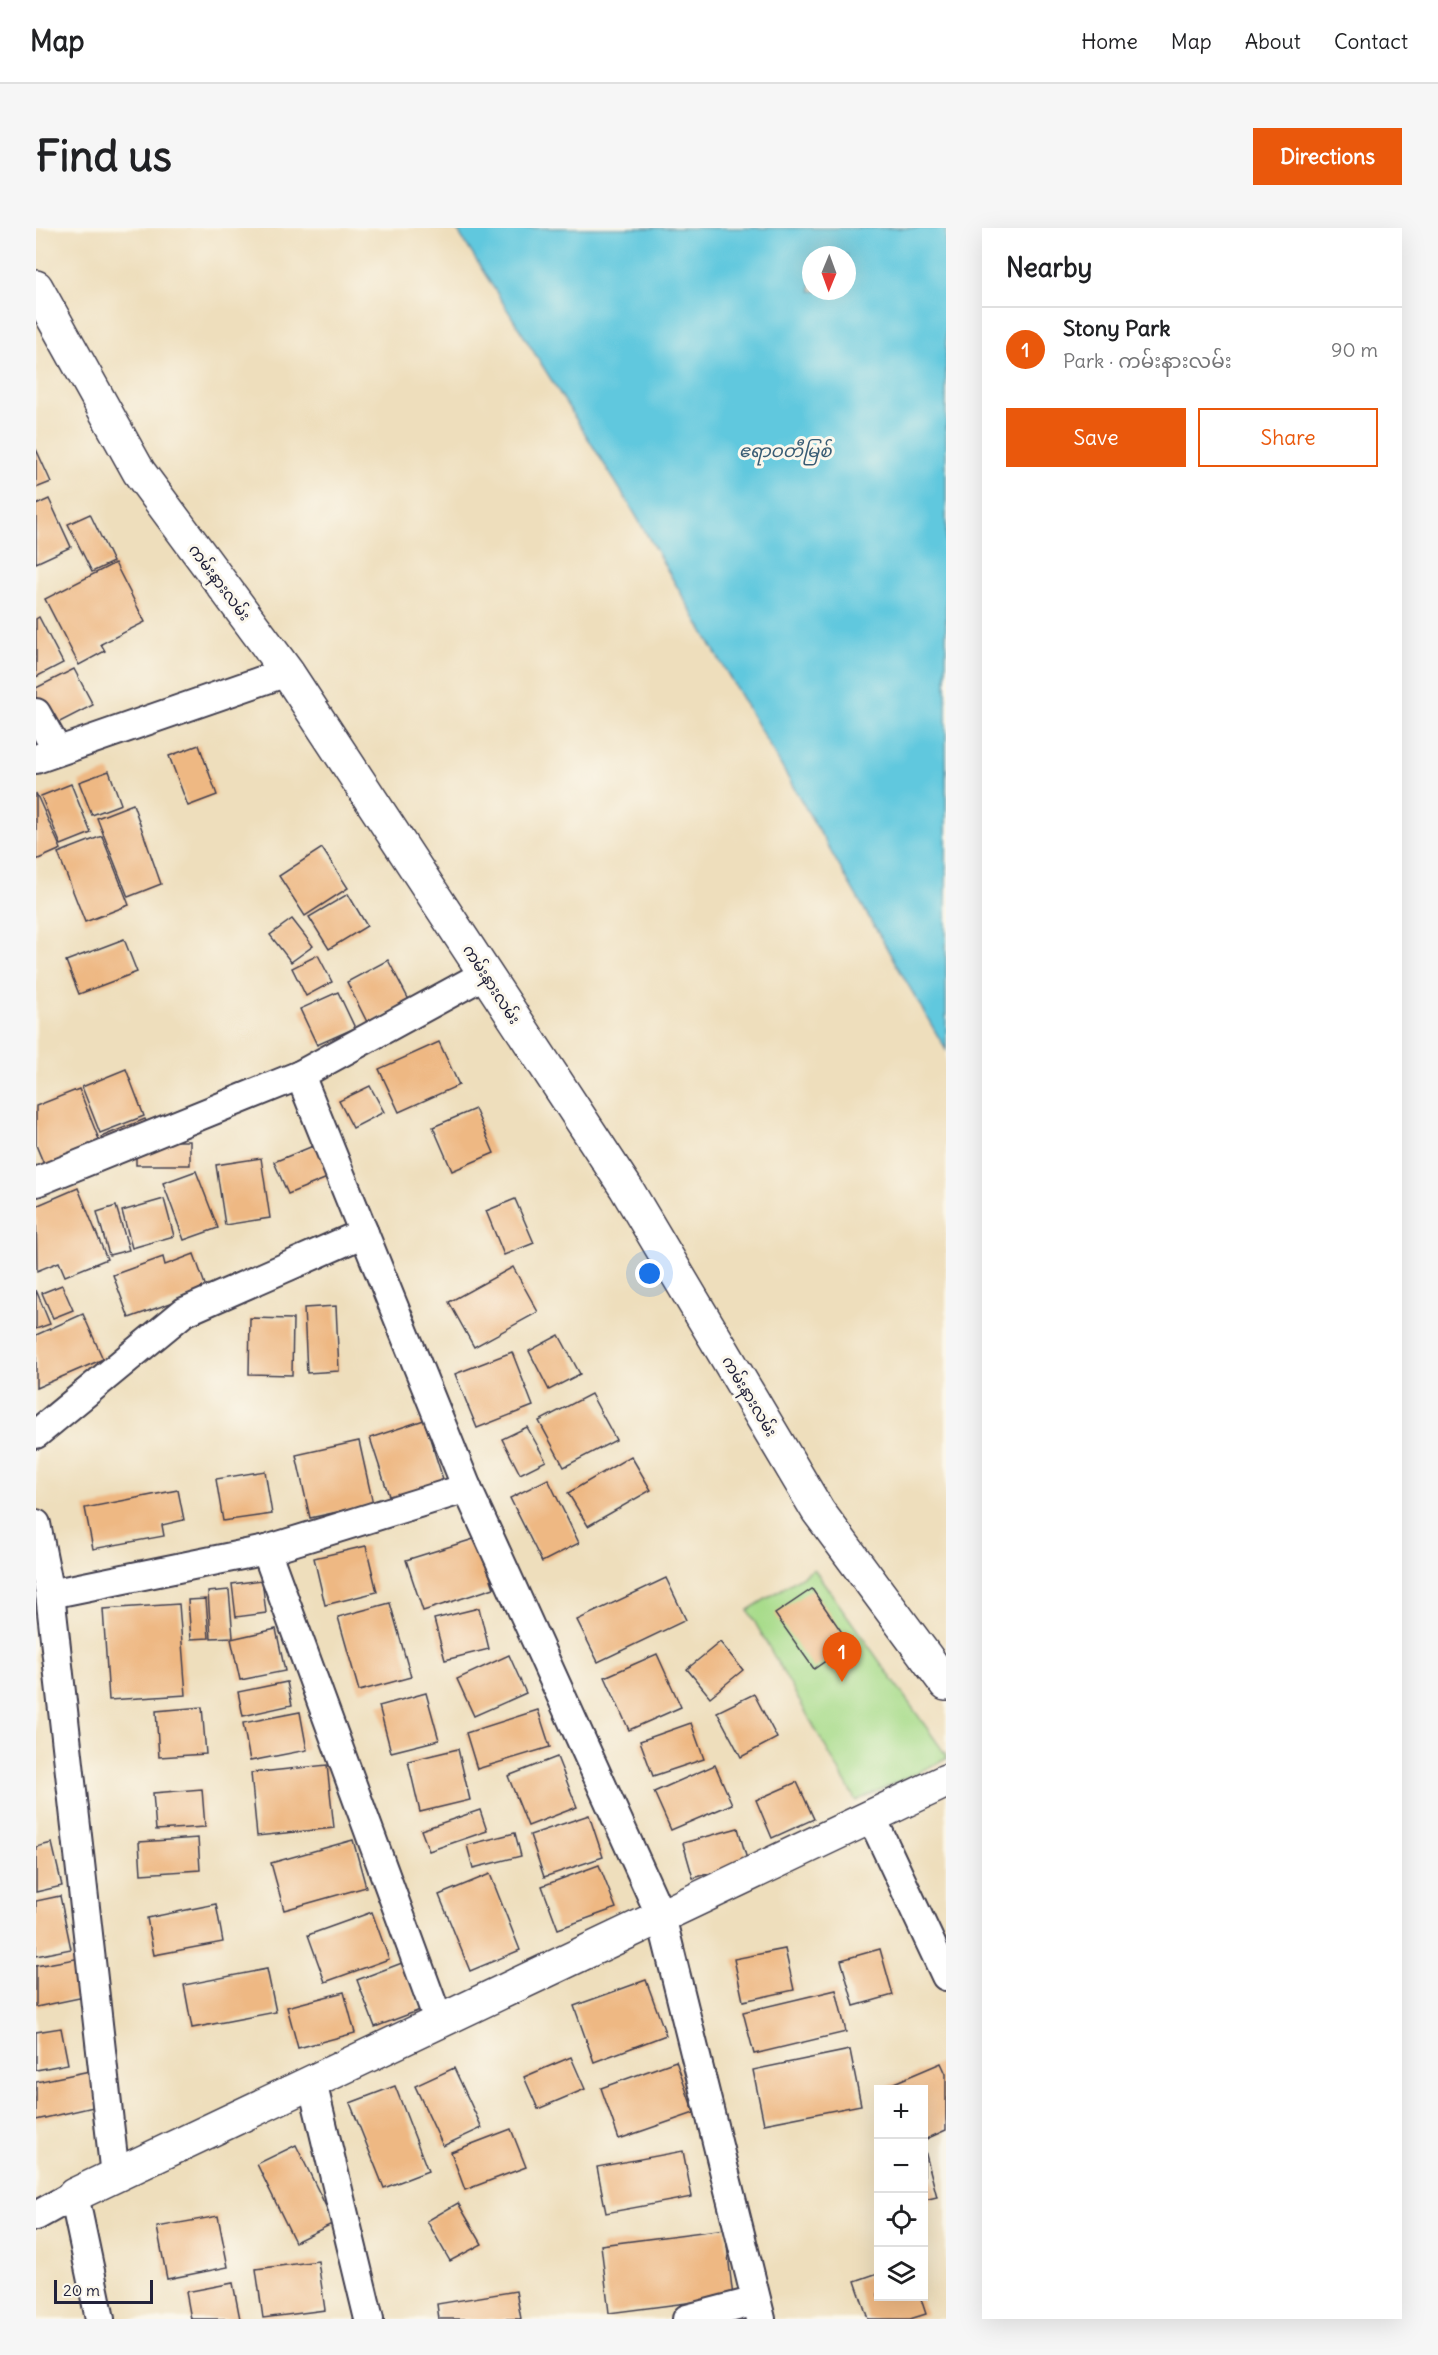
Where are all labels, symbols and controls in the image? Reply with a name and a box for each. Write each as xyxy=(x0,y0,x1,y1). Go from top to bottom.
text: Map xyxy=(30,23,84,59)
text: Home xyxy=(1081,28,1138,55)
text: Map xyxy=(1171,28,1212,55)
text: About xyxy=(1245,28,1301,55)
text: Contact xyxy=(1334,28,1408,55)
button: Directions xyxy=(1253,128,1402,185)
text: Find us xyxy=(36,130,172,182)
north arrow xyxy=(802,246,856,300)
text: Nearby xyxy=(1006,251,1092,284)
text: Stony Park xyxy=(1063,314,1170,342)
text: 1 xyxy=(1022,337,1029,362)
text: 90 m xyxy=(1331,337,1378,362)
text: Park · ကမ်းနားလမ်း xyxy=(1063,348,1232,373)
button: Save xyxy=(1006,408,1186,467)
button: Share xyxy=(1198,408,1378,467)
water label: ဧရာဝတီမြစ် xyxy=(739,438,833,466)
street label: ကမ်းနားလမ်း xyxy=(182,539,256,627)
street label: ကမ်းနားလမ်း xyxy=(456,940,526,1030)
your location xyxy=(635,1259,664,1288)
street label: ကမ်းနားလမ်း xyxy=(715,1351,783,1442)
pin: 1 xyxy=(822,1632,862,1682)
map controls xyxy=(874,2085,928,2301)
button: + xyxy=(874,2085,928,2139)
button: − xyxy=(874,2139,928,2193)
button: locate xyxy=(874,2193,928,2247)
button: layers xyxy=(874,2247,928,2301)
scale bar xyxy=(54,2277,153,2304)
text: 20 m xyxy=(63,2280,100,2300)

